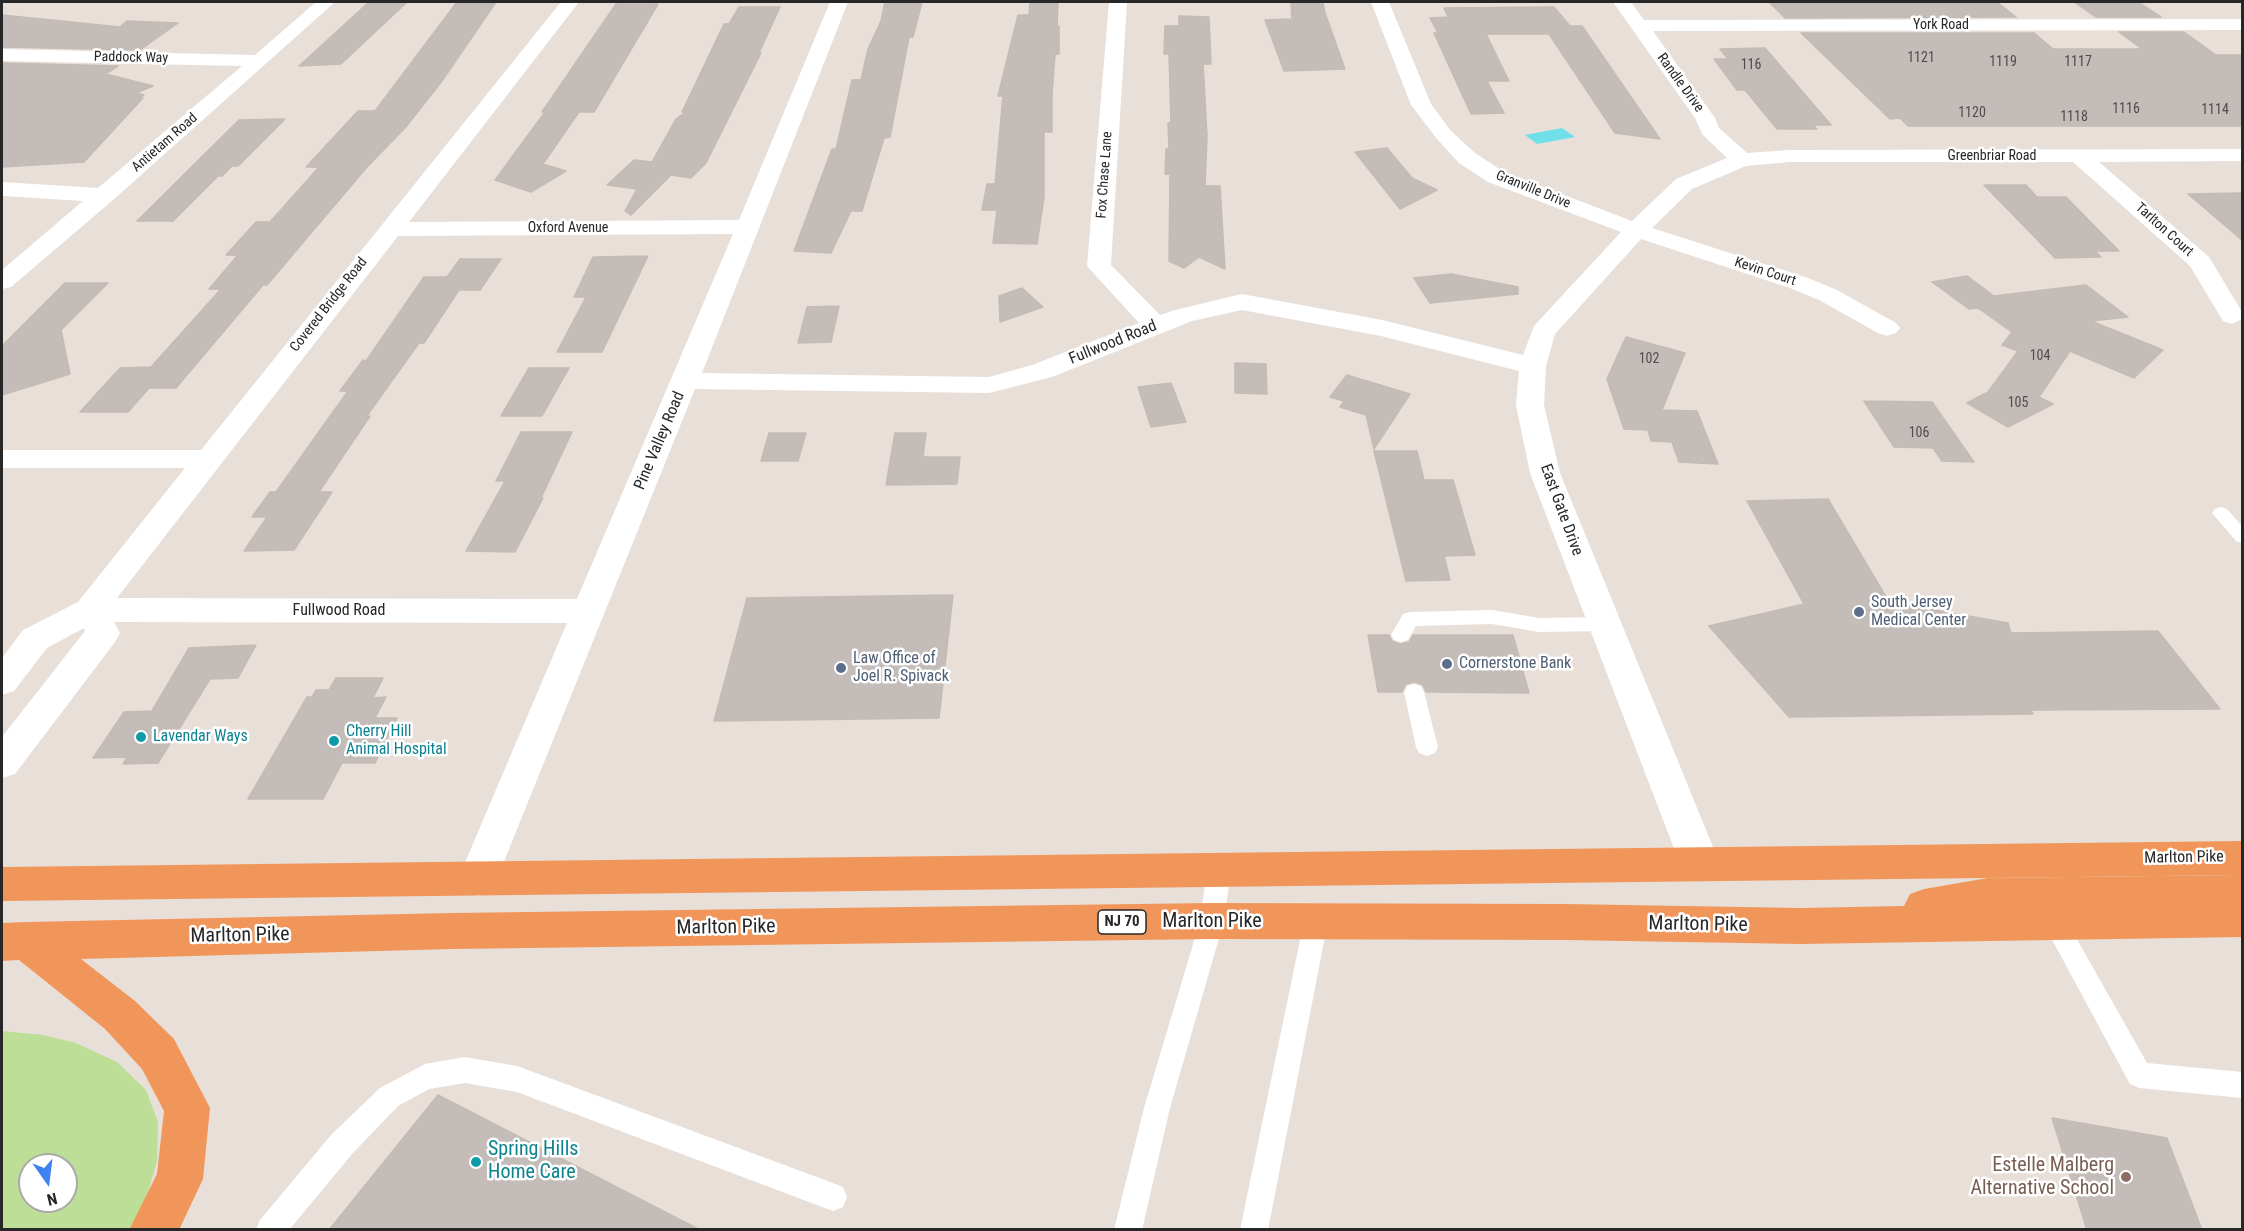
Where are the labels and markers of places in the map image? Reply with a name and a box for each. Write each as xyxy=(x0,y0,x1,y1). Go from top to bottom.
place label: South Jersey Medical Center xyxy=(1871,593,1966,631)
marker: South Jersey Medical Center xyxy=(1852,605,1866,619)
place label: Law Office of Joel R. Spivack xyxy=(853,649,949,687)
place label: Cornerstone Bank xyxy=(1459,654,1571,674)
marker: Cornerstone Bank xyxy=(1440,657,1454,671)
marker: Law Office of Joel R. Spivack xyxy=(834,661,848,675)
place label: Cherry Hill Animal Hospital xyxy=(346,722,447,760)
place label: Lavendar Ways xyxy=(153,727,248,747)
marker: Lavendar Ways xyxy=(134,730,148,744)
marker: Cherry Hill Animal Hospital xyxy=(327,734,341,748)
place label: Spring Hills Home Care xyxy=(488,1138,578,1185)
place label: Estelle Malberg Alternative School xyxy=(1970,1154,2114,1201)
marker: Spring Hills Home Care xyxy=(469,1155,483,1169)
marker: Estelle Malberg Alternative School xyxy=(2119,1170,2133,1184)

